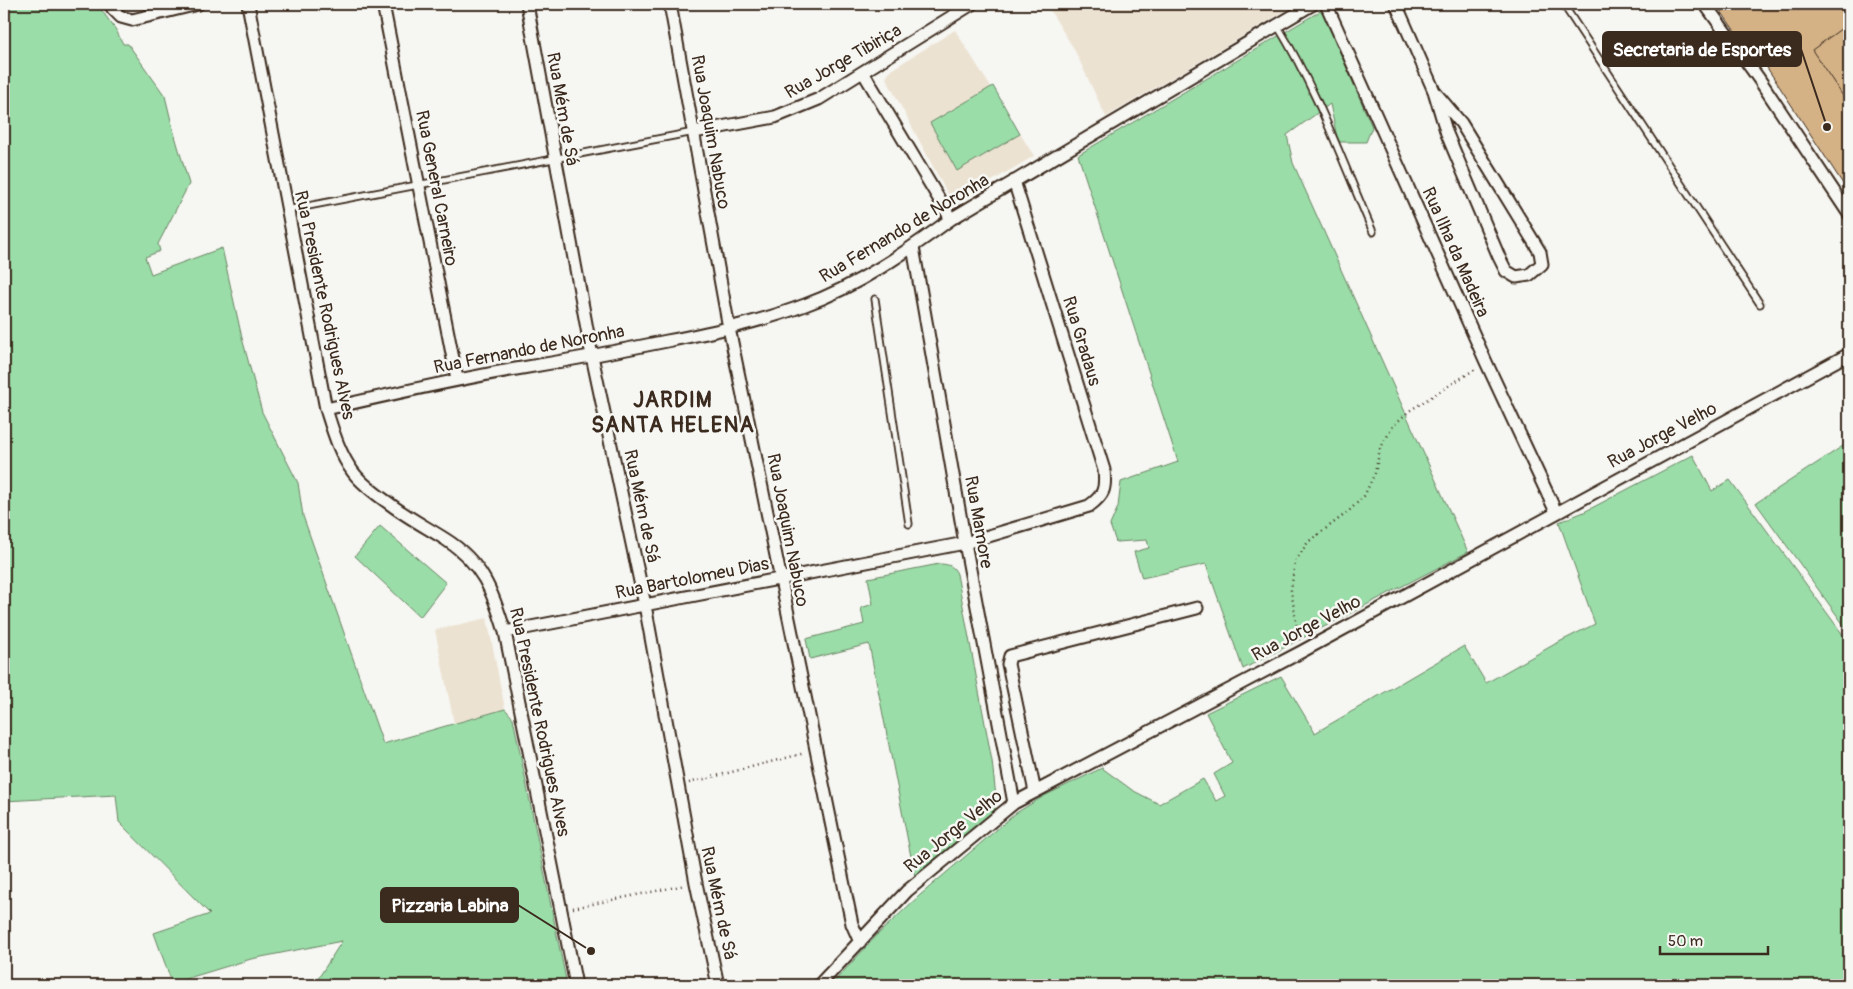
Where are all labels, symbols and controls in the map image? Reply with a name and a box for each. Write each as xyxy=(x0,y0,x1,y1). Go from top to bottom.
street label: Rua Jorge Tibiriça xyxy=(781,19,906,104)
callout: Secretaria de Esportes xyxy=(1603,32,1801,66)
text: Secretaria de Esportes xyxy=(1613,38,1792,62)
street label: Rua Mém de Sá xyxy=(541,51,584,168)
street label: Rua Joaquim Nabuco xyxy=(686,53,735,211)
street label: Rua General Carneiro xyxy=(410,108,463,268)
street label: Rua Fernando de Noronha xyxy=(815,169,993,288)
street label: Rua Ilha da Madeira xyxy=(1417,184,1495,321)
street label: Rua Presidente Rodrigues Alves xyxy=(289,188,360,422)
street label: Rua Gradaus xyxy=(1057,294,1106,389)
street label: Rua Fernando de Noronha xyxy=(432,320,626,379)
district label: JARDIM SANTA HELENA xyxy=(591,386,755,439)
street label: Rua Jorge Velho xyxy=(1604,397,1721,474)
street label: Rua Mém de Sá xyxy=(618,448,665,565)
street label: Rua Joaquim Nabuco xyxy=(761,451,814,609)
street label: Rua Mamore xyxy=(959,474,998,570)
street label: Rua Bartolomeu Dias xyxy=(613,552,771,605)
street label: Rua Jorge Velho xyxy=(1248,590,1365,667)
street label: Rua Presidente Rodrigues Alves xyxy=(504,605,575,839)
street label: Rua Jorge Velho xyxy=(899,784,1008,878)
street label: Rua Mém de Sá xyxy=(695,845,742,962)
callout: Pizzaria Labina xyxy=(381,888,518,922)
text: Pizzaria Labina xyxy=(391,894,509,918)
scale bar xyxy=(1660,924,1768,956)
text: 50 m xyxy=(1668,932,1703,951)

